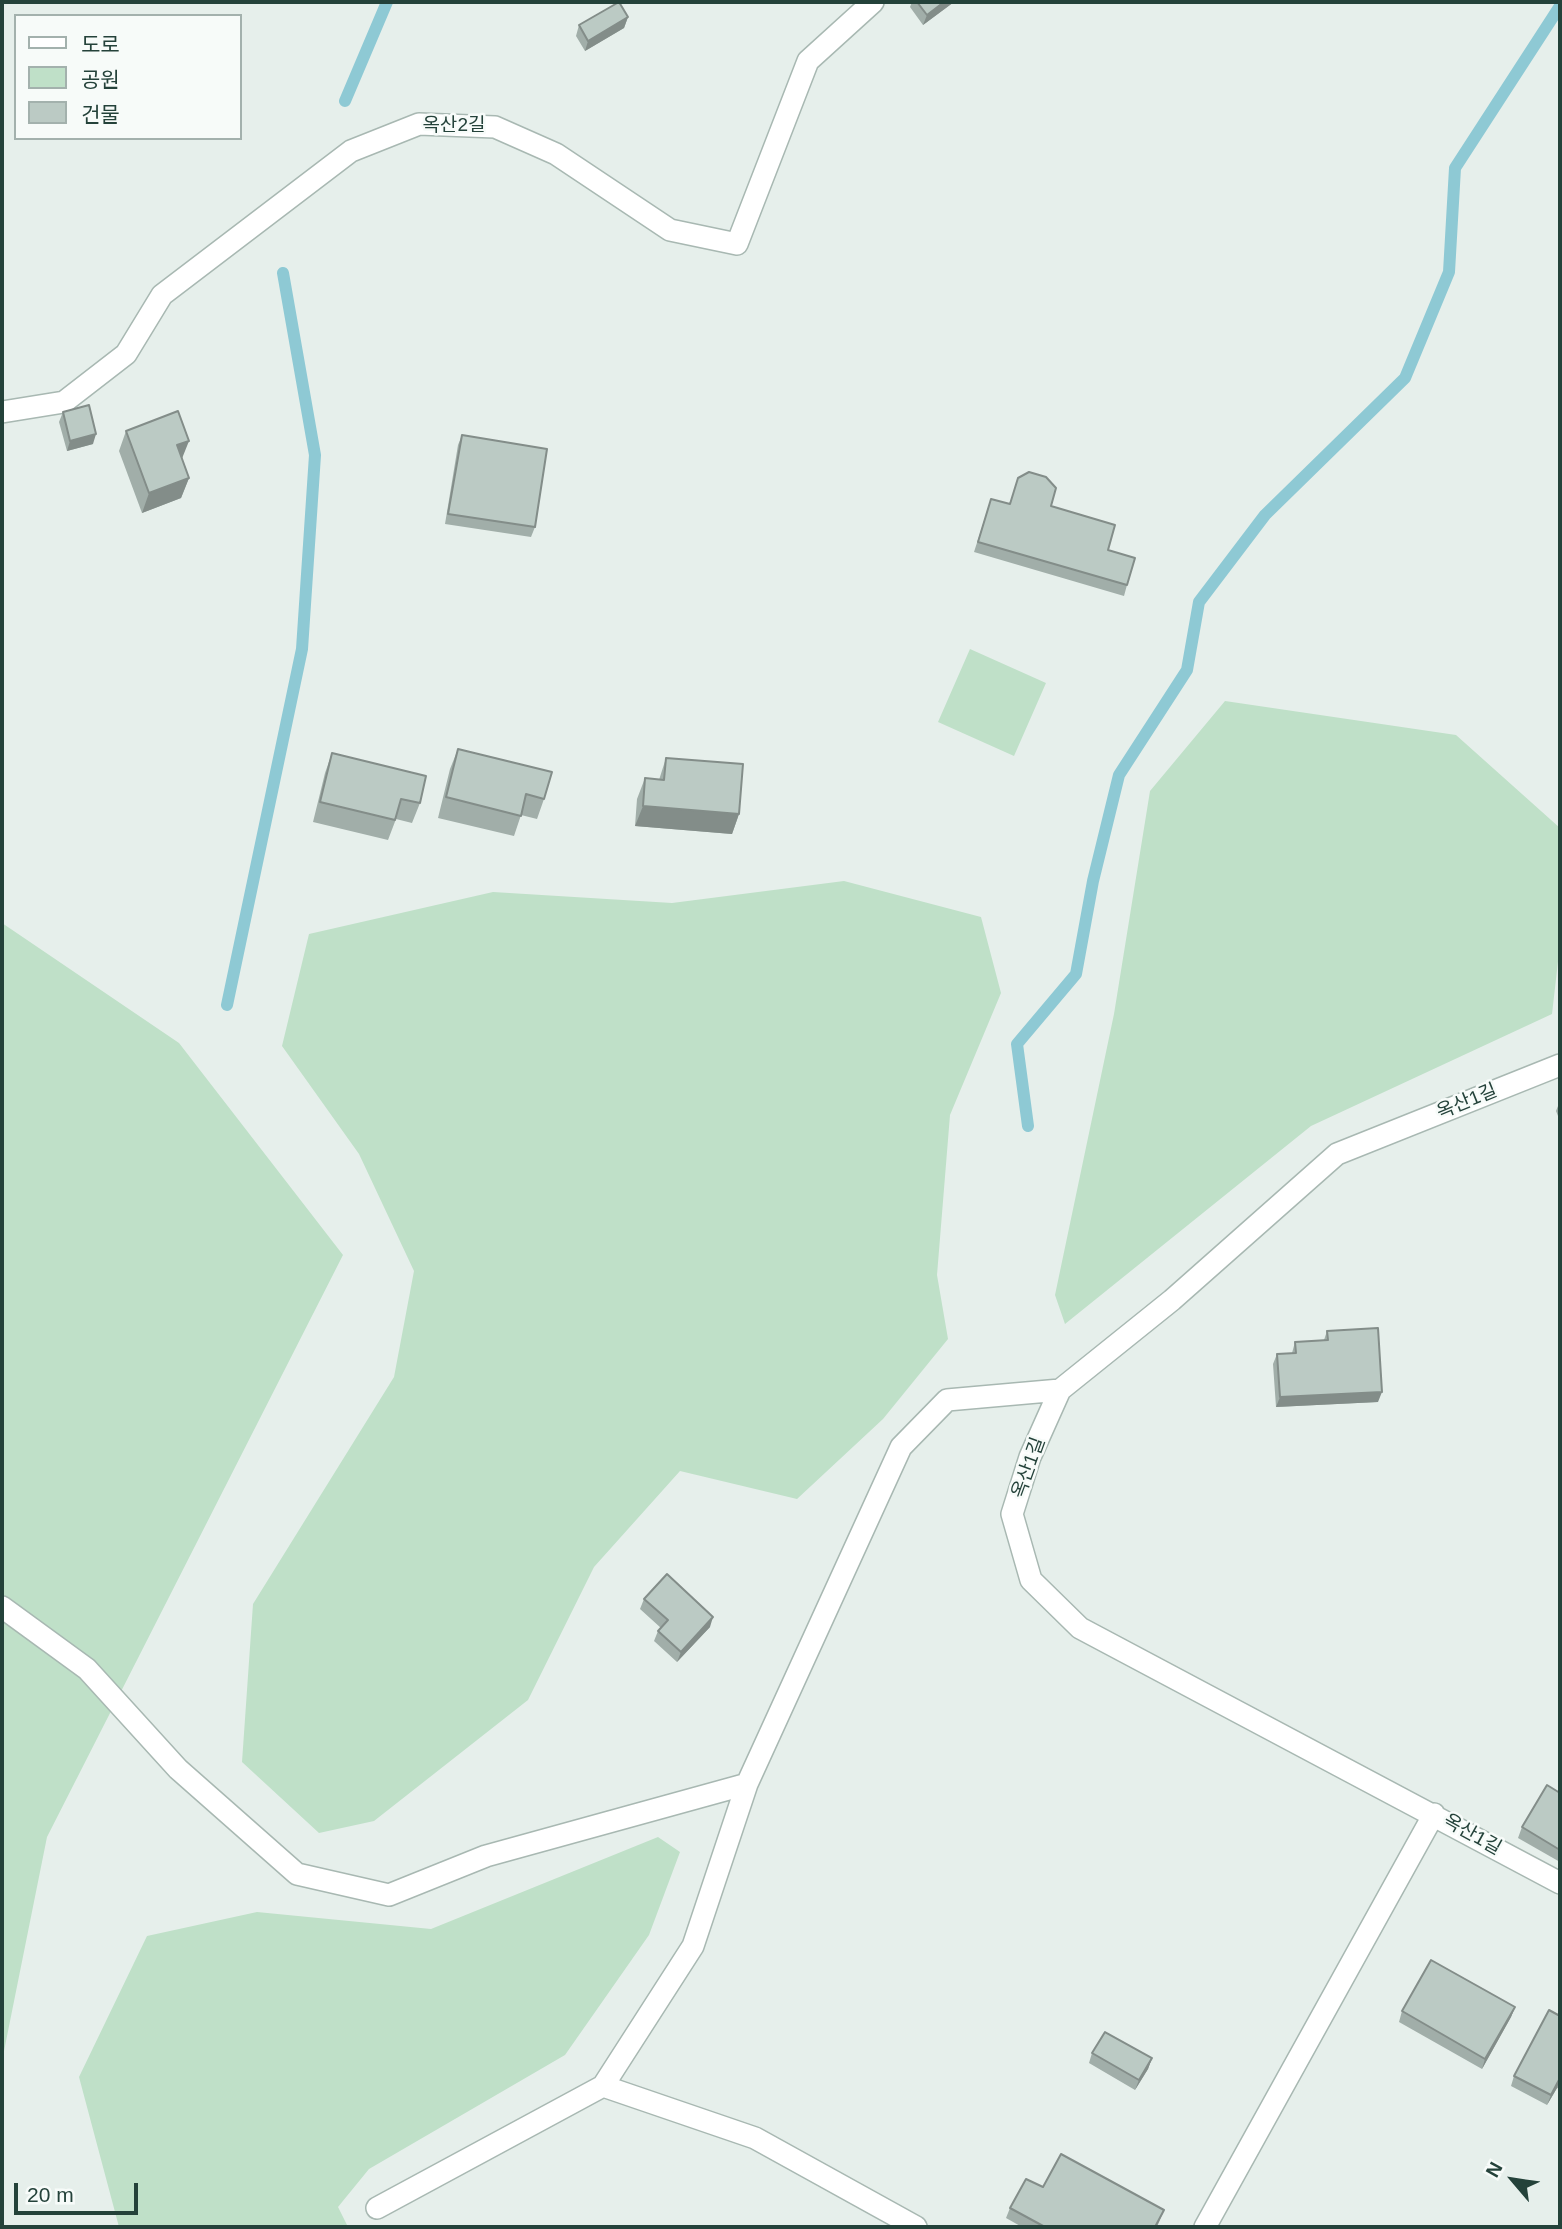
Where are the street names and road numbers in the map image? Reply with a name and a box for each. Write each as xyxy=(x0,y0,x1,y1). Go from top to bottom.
street label: 옥산2길 xyxy=(422,115,486,137)
street label: 옥산1길 xyxy=(1434,1080,1500,1124)
street label: 옥산1길 xyxy=(1008,1434,1050,1502)
street label: 옥산1길 xyxy=(1439,1810,1505,1860)

